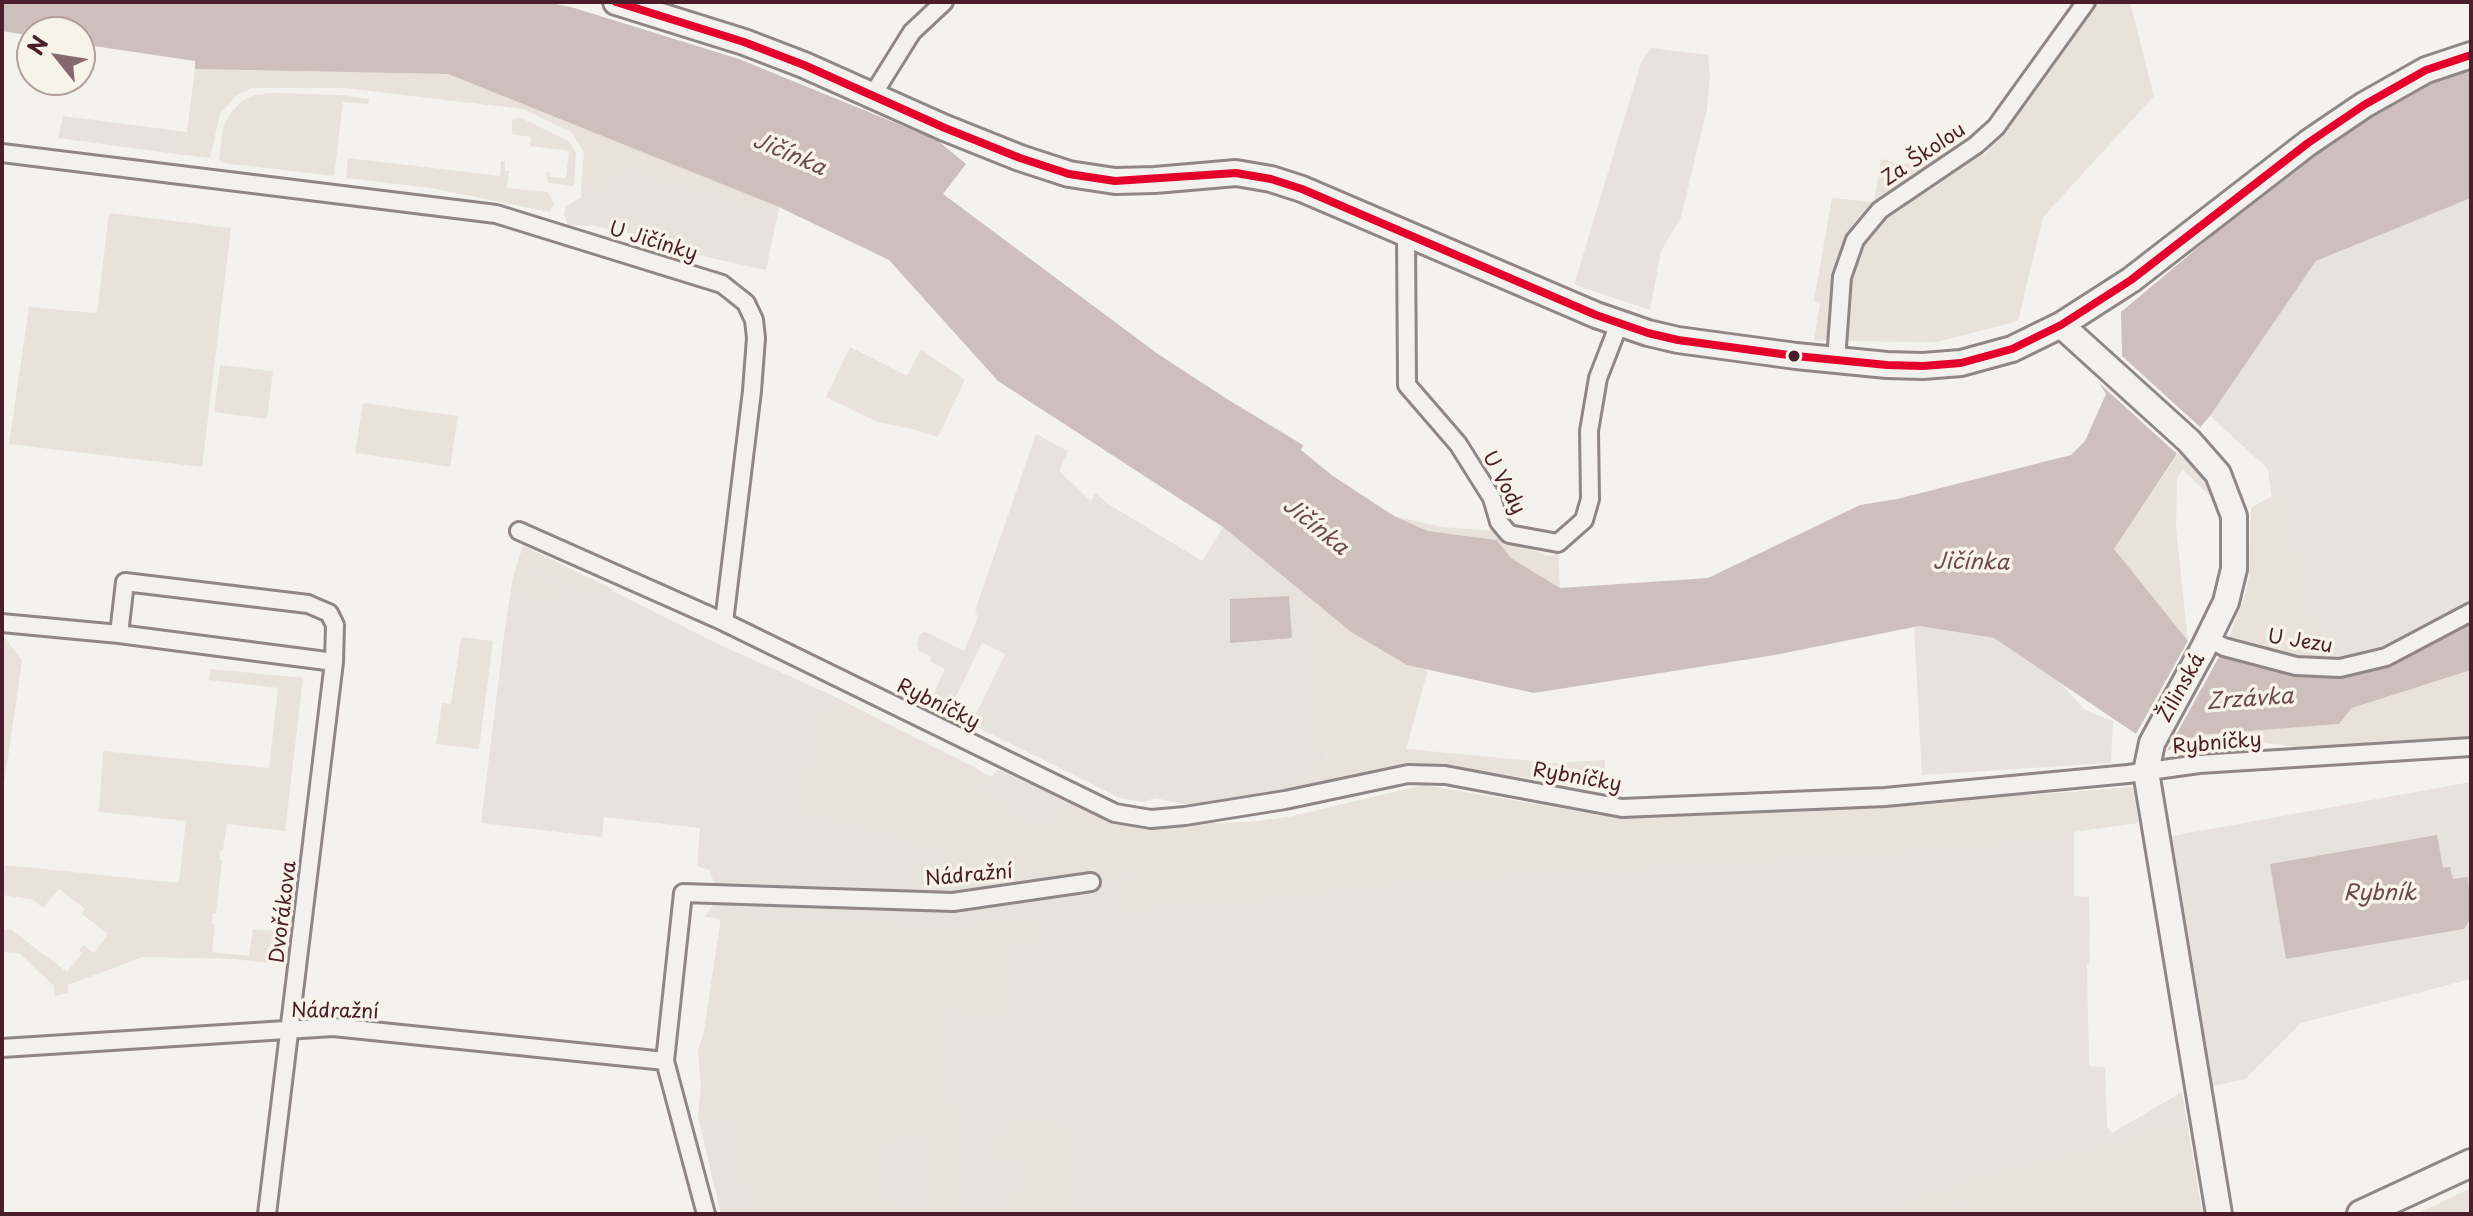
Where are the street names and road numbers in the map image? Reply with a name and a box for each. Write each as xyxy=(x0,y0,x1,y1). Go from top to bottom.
street label: Za Školou xyxy=(1878,118,1970,192)
street label: U Jičínky xyxy=(606,217,700,267)
street label: U Vody xyxy=(1476,447,1530,519)
street label: U Jezu xyxy=(2266,625,2334,659)
street label: Žilinská xyxy=(2153,649,2211,727)
street label: Rybníčky xyxy=(893,675,983,735)
street label: Rybníčky xyxy=(2171,728,2263,760)
street label: Rybníčky xyxy=(1531,758,1623,798)
street label: Dvořákova xyxy=(266,859,302,965)
street label: Nádražní xyxy=(924,860,1014,892)
street label: Nádražní xyxy=(291,999,379,1025)

